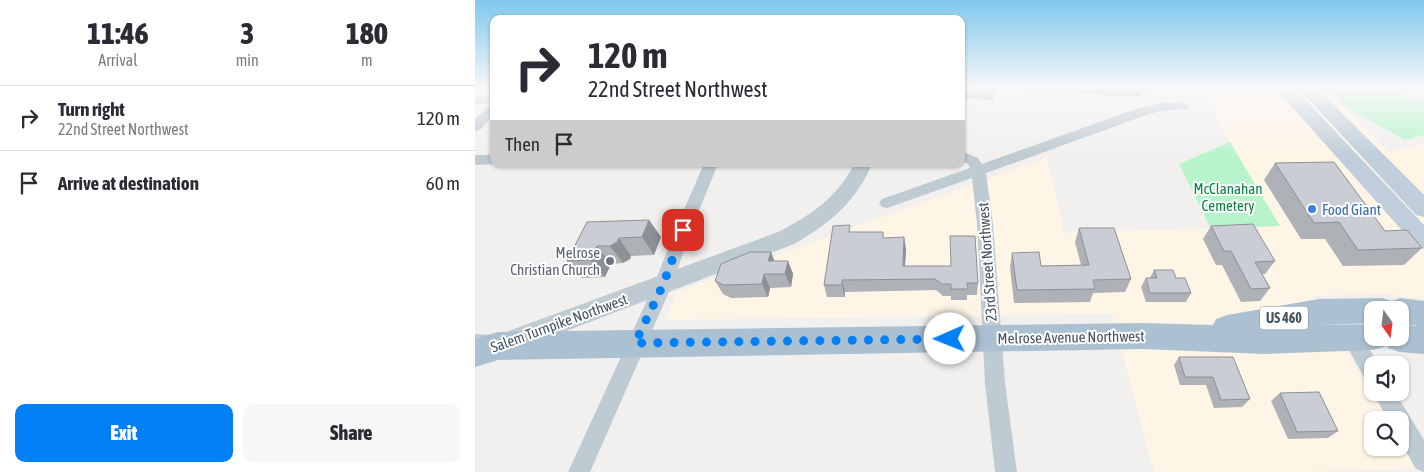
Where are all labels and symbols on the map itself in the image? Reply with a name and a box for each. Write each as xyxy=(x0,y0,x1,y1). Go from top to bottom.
park label: McClanahan Cemetery xyxy=(1193,180,1263,214)
place label: Food Giant xyxy=(1322,201,1381,218)
street label: 23rd Street Northwest xyxy=(974,202,1000,322)
marker: Food Giant xyxy=(1306,203,1318,215)
pin xyxy=(662,209,704,251)
place label: Melrose Christian Church xyxy=(510,244,600,278)
marker: Melrose Christian Church xyxy=(604,255,616,267)
street label: Salem Turnpike Northwest xyxy=(488,290,630,356)
north arrow xyxy=(1364,301,1409,346)
road number: US 460 xyxy=(1260,306,1308,330)
position arrow xyxy=(923,312,975,364)
street label: Melrose Avenue Northwest xyxy=(997,327,1145,347)

